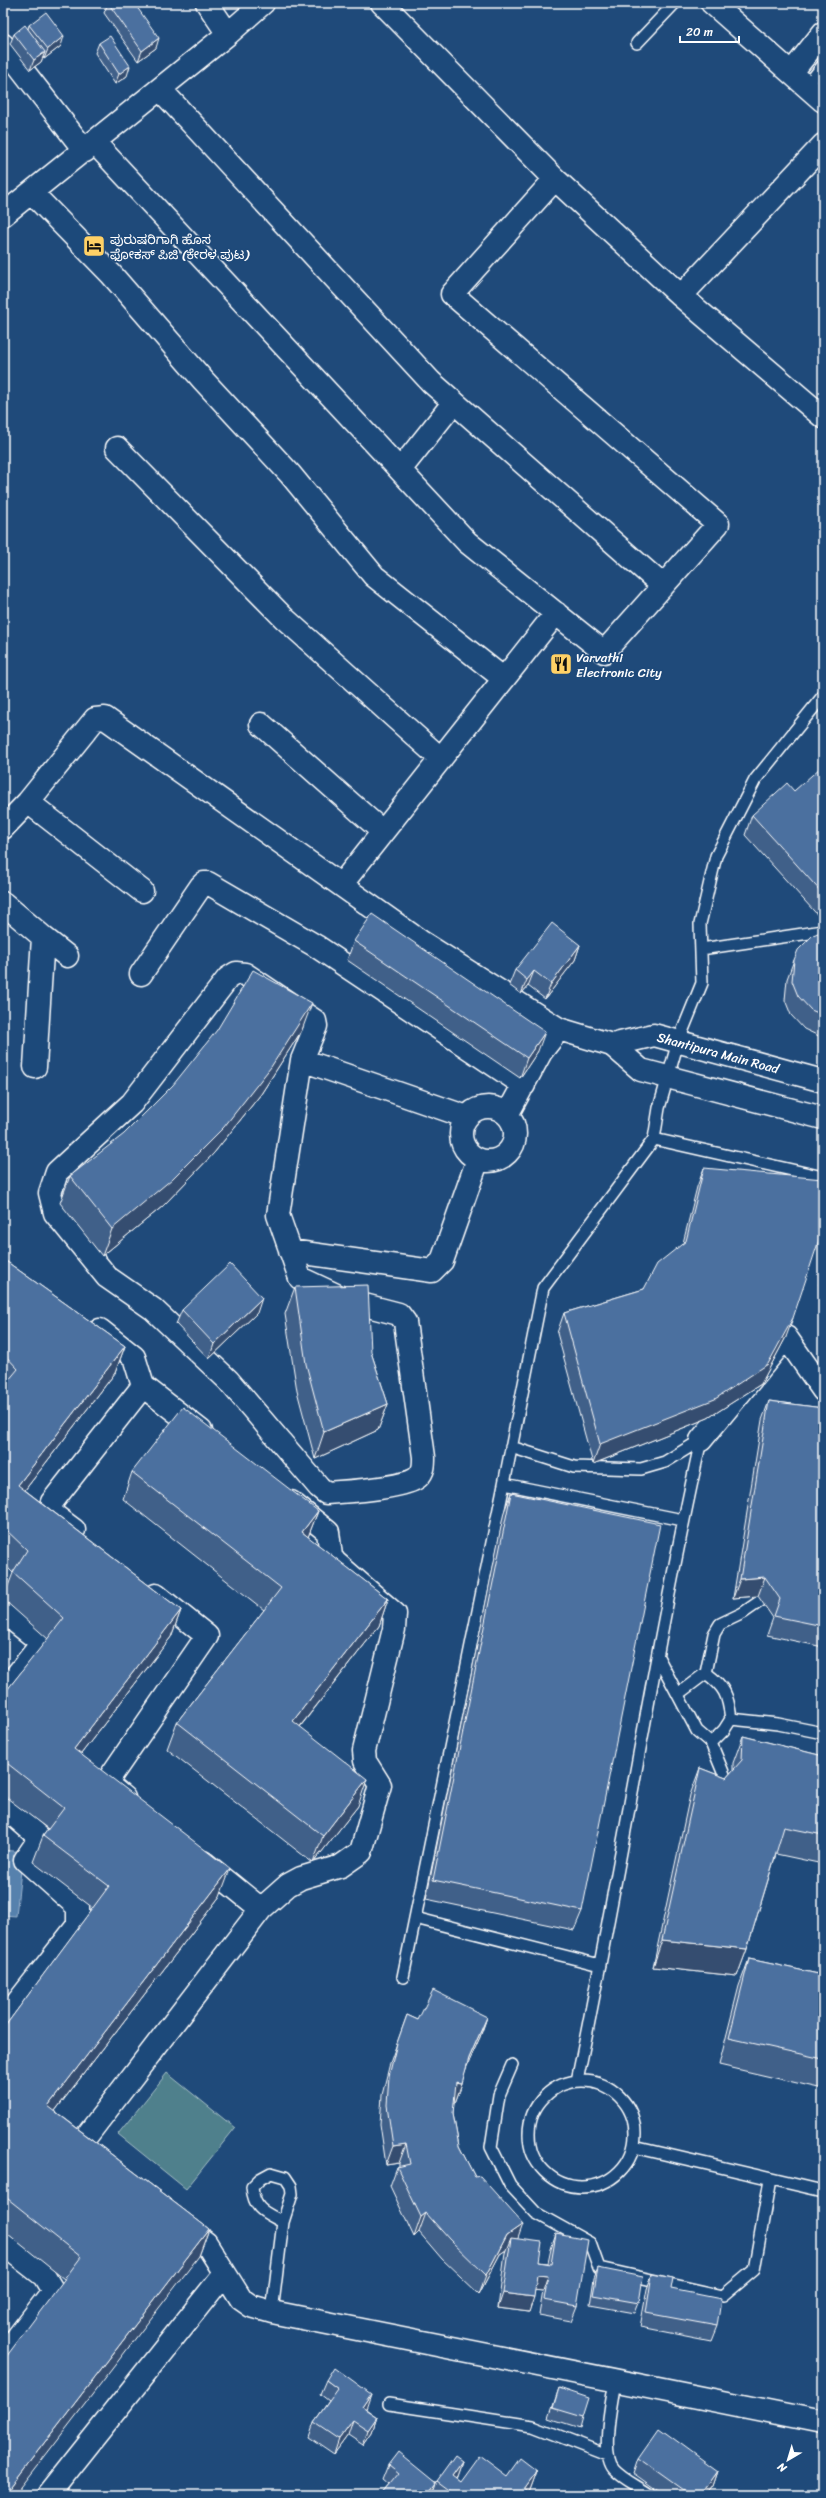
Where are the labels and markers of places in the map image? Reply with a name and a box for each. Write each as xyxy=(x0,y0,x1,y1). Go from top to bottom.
place label: ಪುರುಷರಿಗಾಗಿ ಹೊಸ ಫೋಕಸ್ ಪಿಜಿ (ಕೇರಳ ಪುಟ) xyxy=(110,228,250,266)
hotel icon: ಪುರುಷರಿಗಾಗಿ ಹೊಸ ಫೋಕಸ್ ಪಿಜಿ (ಕೇರಳ ಪುಟ) xyxy=(81,233,107,259)
place label: Varvathi Electronic City xyxy=(576,646,662,684)
restaurant icon: Varvathi Electronic City xyxy=(548,651,574,677)

